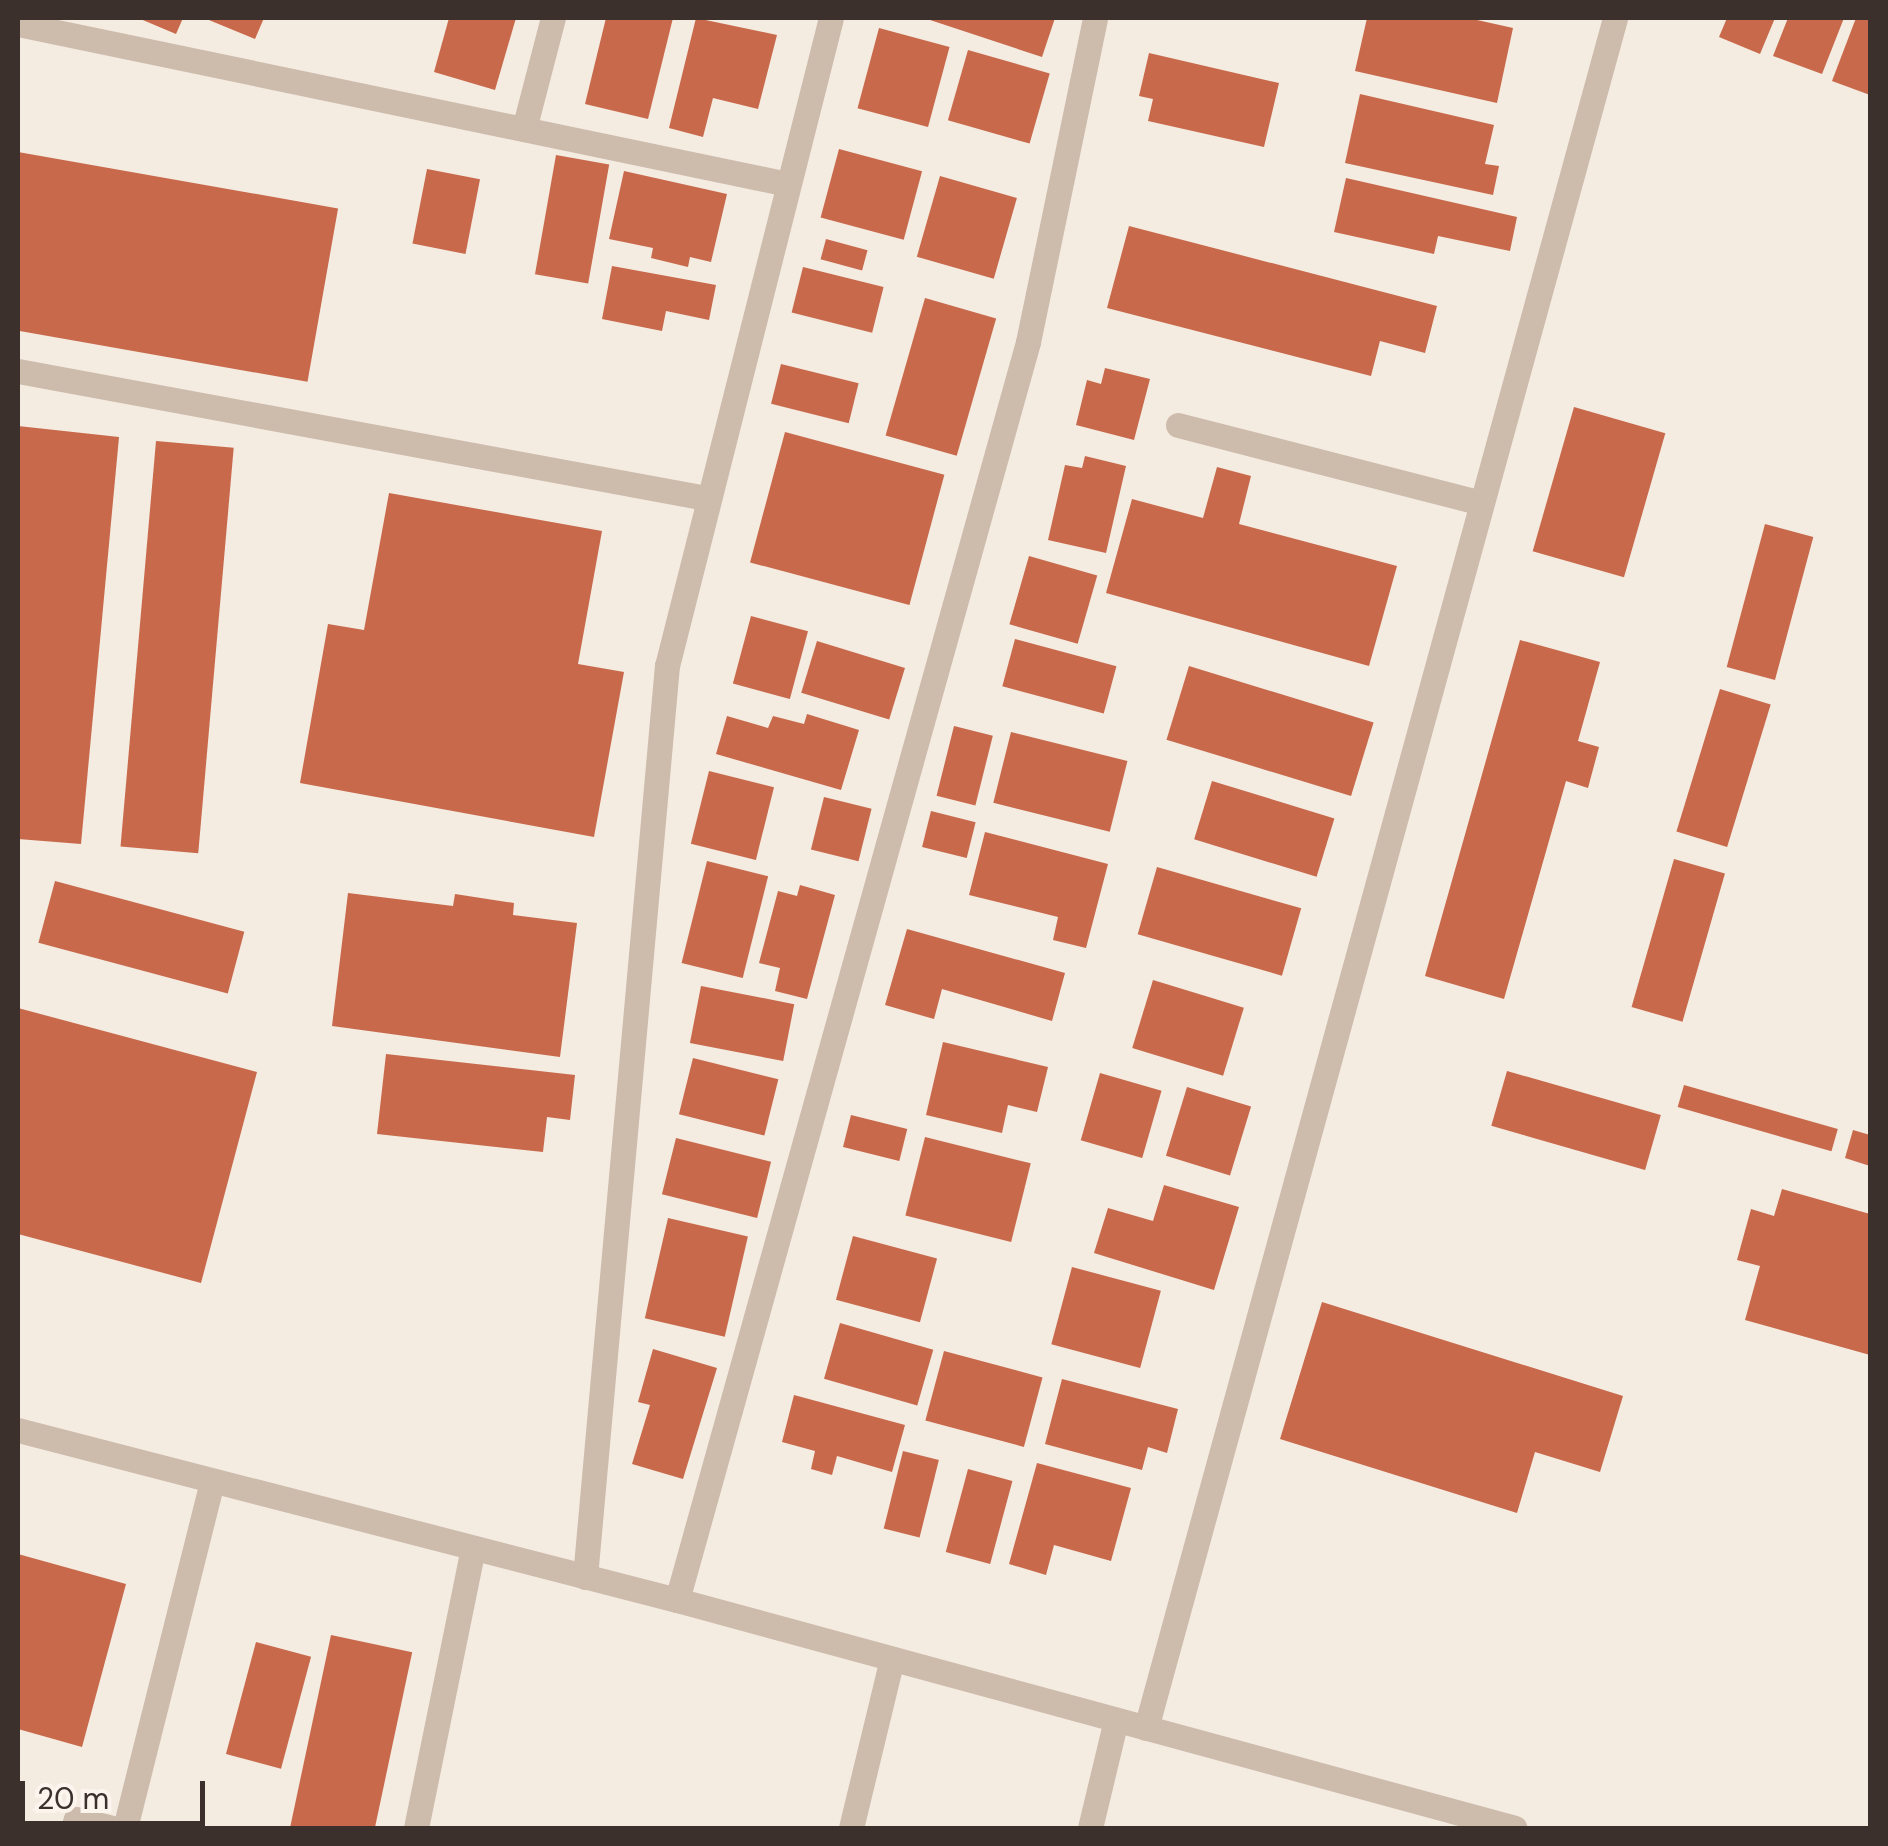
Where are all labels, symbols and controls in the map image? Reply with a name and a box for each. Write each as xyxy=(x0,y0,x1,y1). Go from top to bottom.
scale bar xyxy=(25,1761,210,1823)
text: 20 m xyxy=(37,1779,109,1818)

